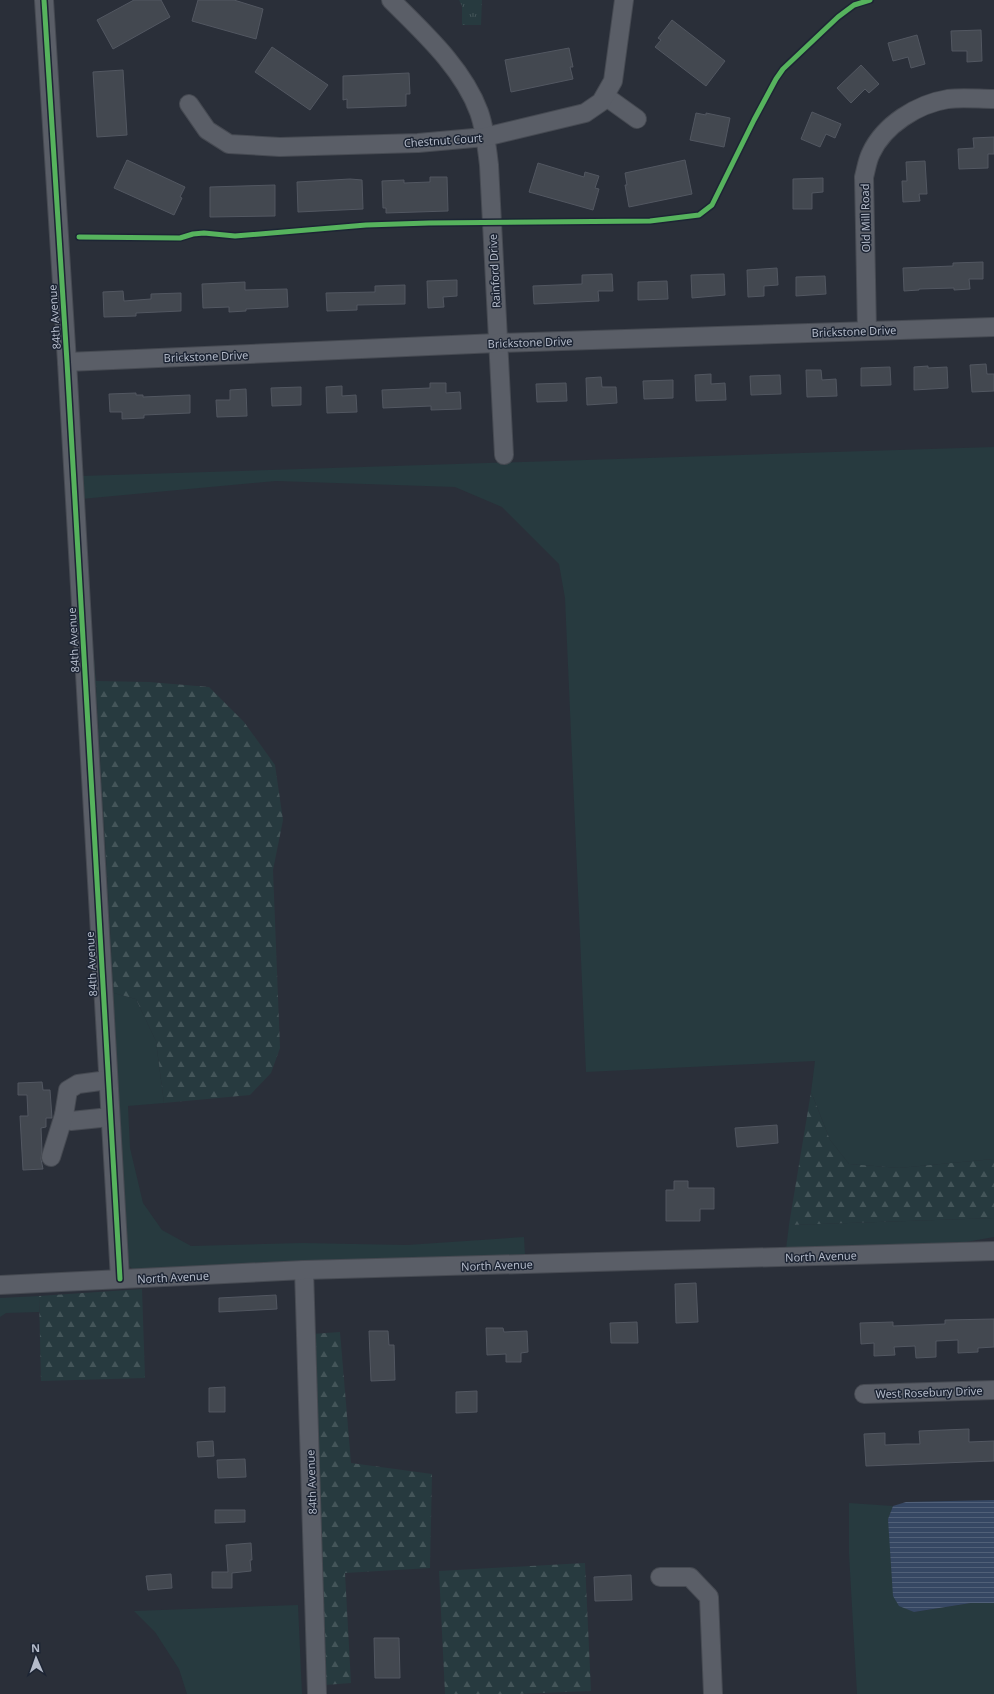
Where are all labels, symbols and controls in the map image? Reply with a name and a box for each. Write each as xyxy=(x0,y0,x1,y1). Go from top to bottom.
street label: Chestnut Court xyxy=(403,130,483,150)
street label: Old Mill Road xyxy=(857,183,873,253)
street label: Rainford Drive xyxy=(485,234,503,308)
street label: 84th Avenue xyxy=(44,284,64,350)
street label: Brickstone Drive xyxy=(811,322,897,340)
street label: Brickstone Drive xyxy=(487,333,573,351)
street label: Brickstone Drive xyxy=(163,347,249,365)
street label: 84th Avenue xyxy=(64,607,82,673)
street label: 84th Avenue xyxy=(82,931,100,997)
street label: North Avenue xyxy=(785,1247,857,1265)
street label: North Avenue xyxy=(461,1256,533,1274)
street label: North Avenue xyxy=(137,1268,209,1286)
street label: West Rosebury Drive xyxy=(875,1383,983,1401)
street label: 84th Avenue xyxy=(302,1449,320,1515)
north arrow xyxy=(16,1638,56,1678)
text: N xyxy=(31,1640,40,1655)

